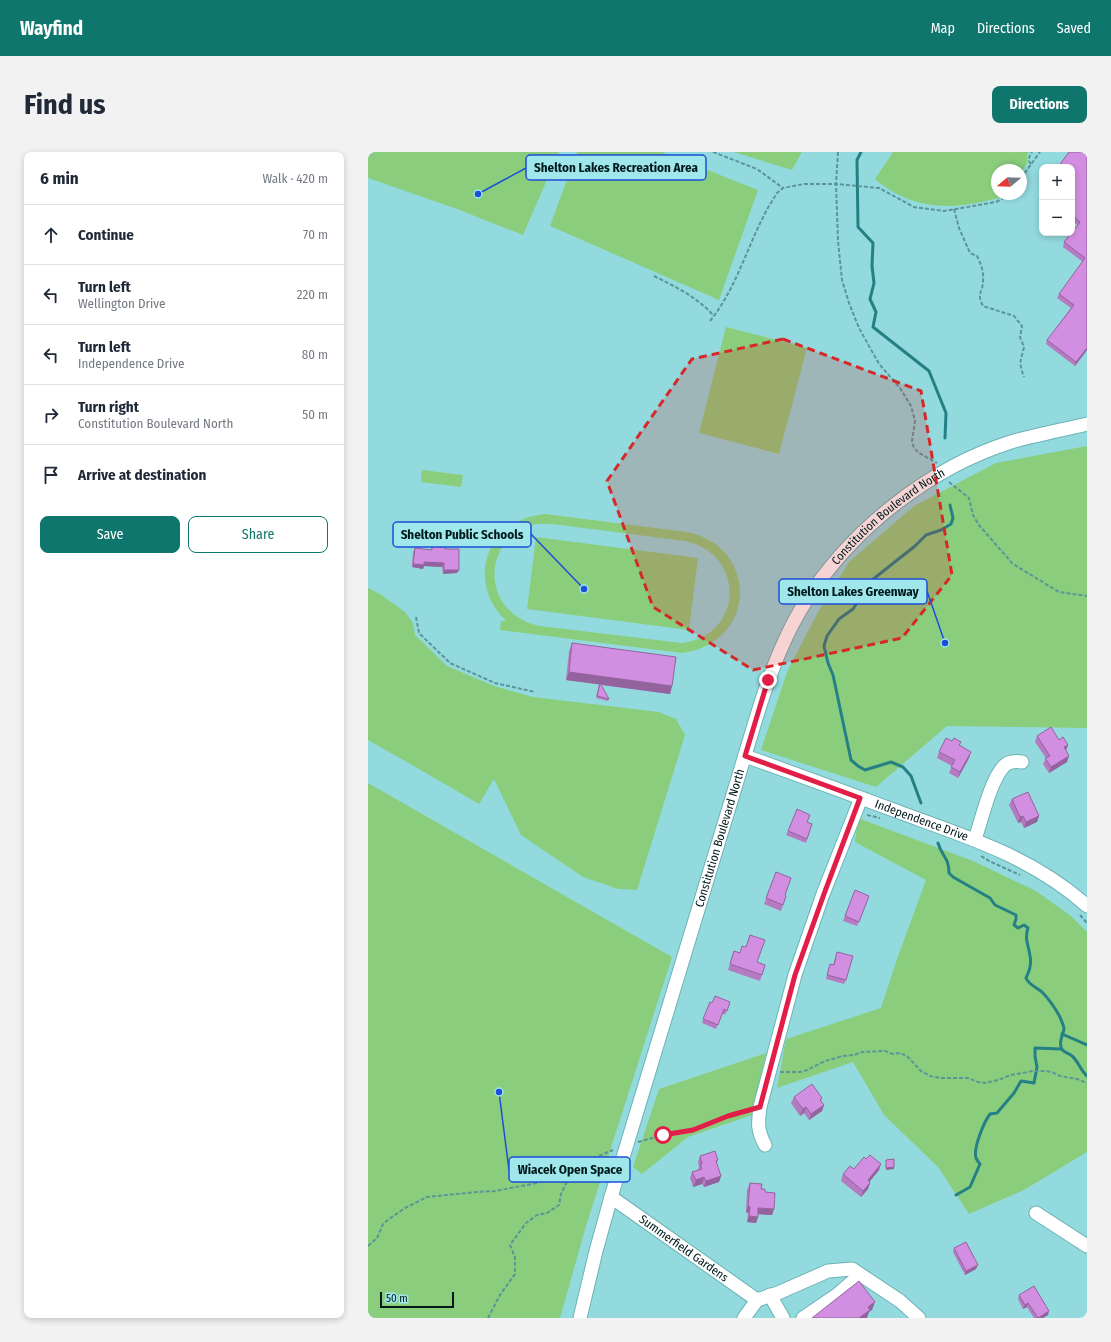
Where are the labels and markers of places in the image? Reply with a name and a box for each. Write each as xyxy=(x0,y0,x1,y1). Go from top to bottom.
callout: Shelton Lakes Recreation Area xyxy=(526,155,706,180)
callout: Shelton Public Schools xyxy=(393,522,531,547)
callout: Shelton Lakes Greenway xyxy=(779,579,927,604)
callout: Wiacek Open Space xyxy=(509,1157,630,1182)

